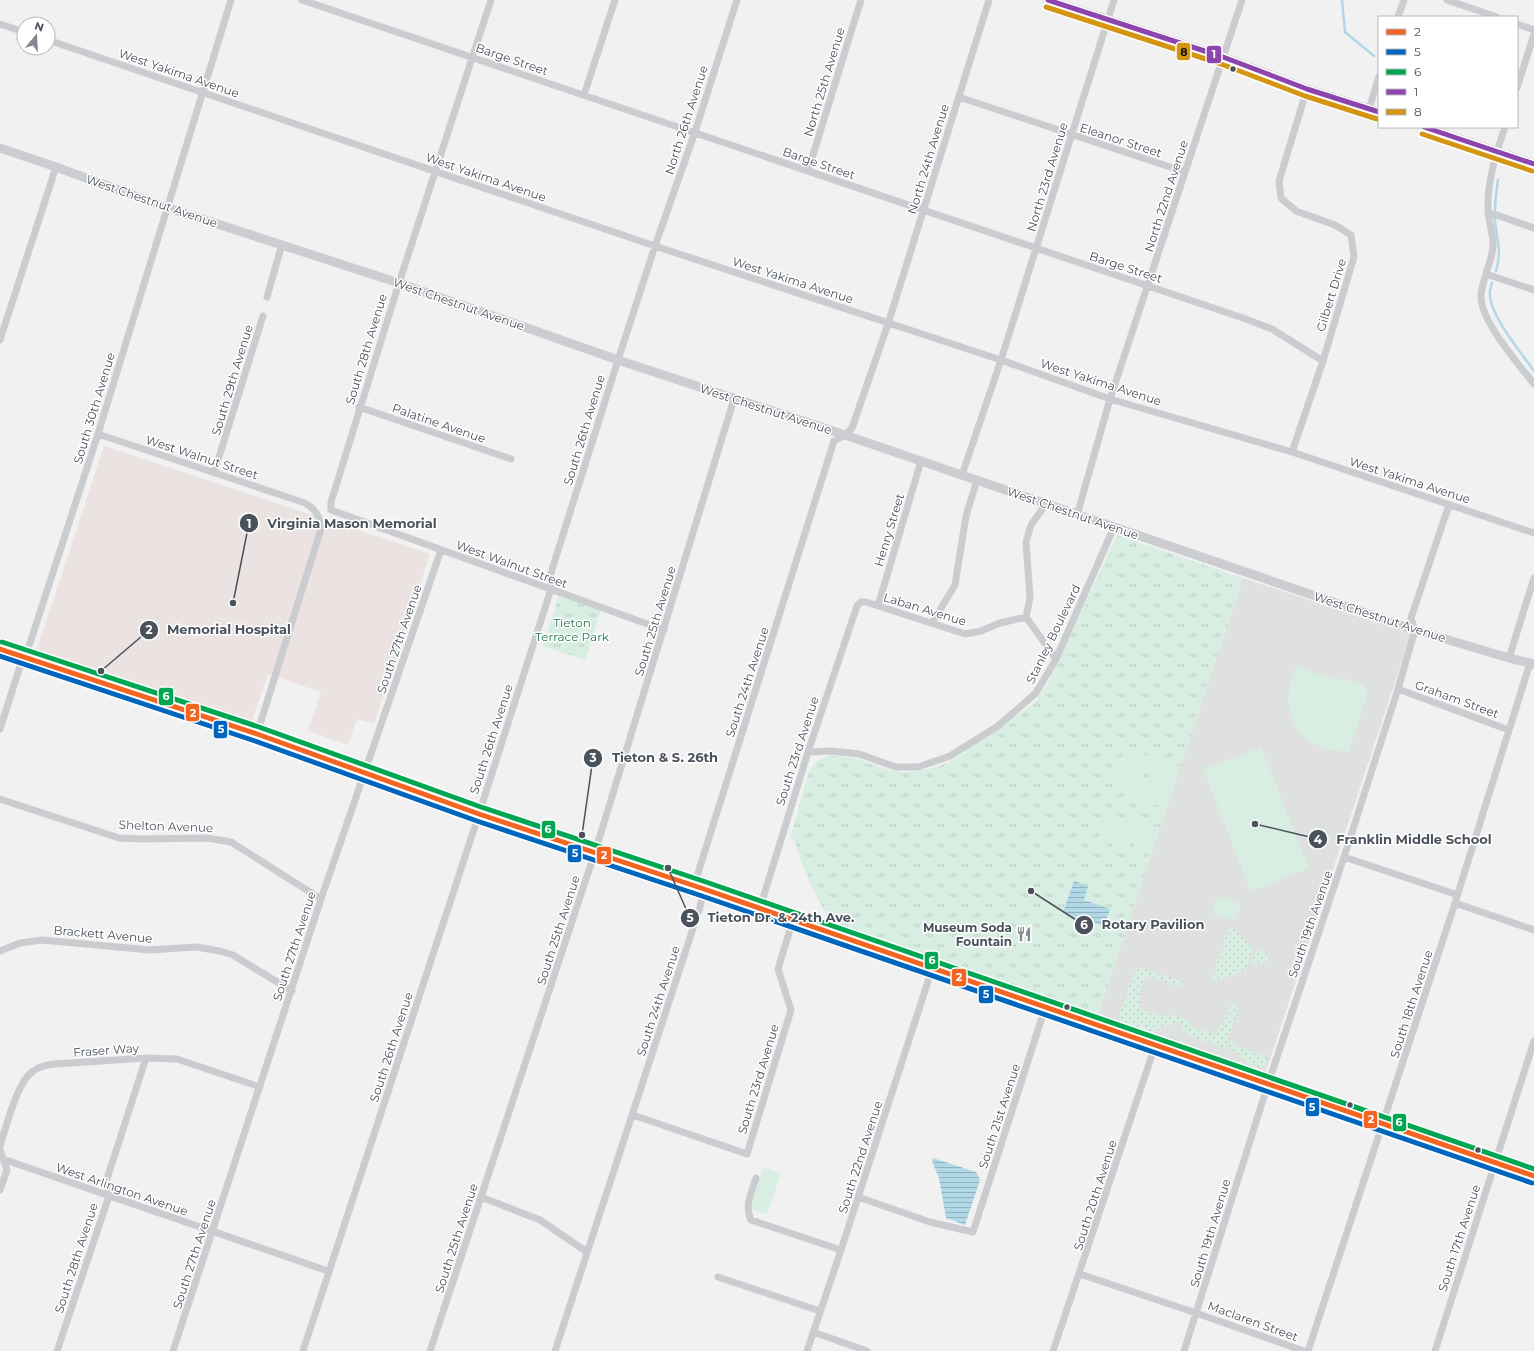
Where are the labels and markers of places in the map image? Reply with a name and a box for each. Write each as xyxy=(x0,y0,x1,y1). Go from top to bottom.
unlabelled marker xyxy=(1228,64,1238,74)
callout: Virginia Mason Memorial xyxy=(239,511,444,536)
callout: Memorial Hospital xyxy=(139,617,299,642)
callout: Tieton & S. 26th xyxy=(583,745,726,770)
callout: Franklin Middle School xyxy=(1308,827,1499,852)
callout: Tieton Dr. & 24th Ave. xyxy=(680,905,863,930)
callout: Rotary Pavilion xyxy=(1074,912,1213,937)
place label: Museum Soda Fountain xyxy=(923,920,1012,949)
restaurant icon: Museum Soda Fountain xyxy=(1015,925,1033,943)
unlabelled marker xyxy=(1062,1002,1072,1012)
unlabelled marker xyxy=(1345,1100,1355,1110)
unlabelled marker xyxy=(1473,1145,1483,1155)

